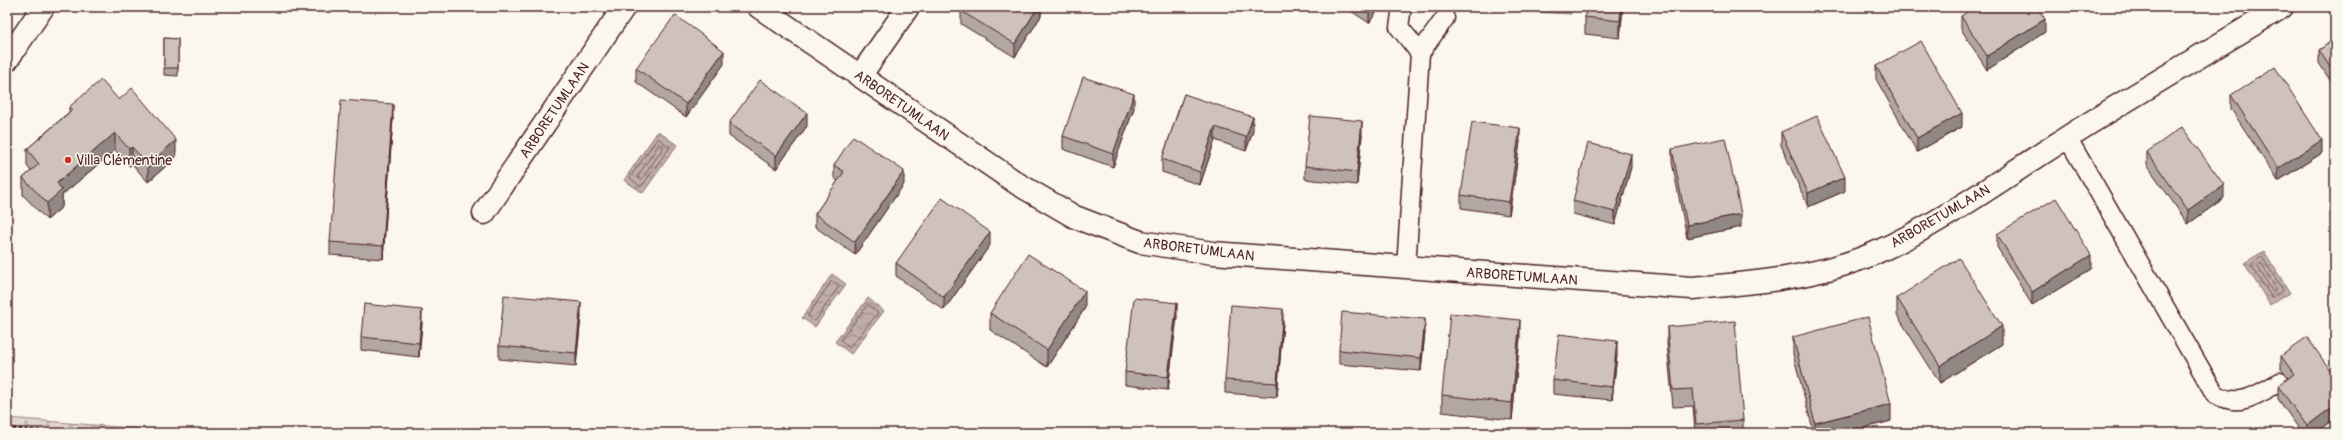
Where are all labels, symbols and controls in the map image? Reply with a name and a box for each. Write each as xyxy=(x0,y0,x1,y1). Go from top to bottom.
street label: ARBORETUMLAAN xyxy=(516,59,593,161)
street label: ARBORETUMLAAN xyxy=(851,66,952,145)
place label: Villa Clémentine xyxy=(76,152,172,169)
marker: Villa Clémentine xyxy=(63,155,73,165)
street label: ARBORETUMLAAN xyxy=(1887,181,1993,252)
street label: ARBORETUMLAAN xyxy=(1142,234,1256,265)
street label: ARBORETUMLAAN xyxy=(1465,264,1578,289)

